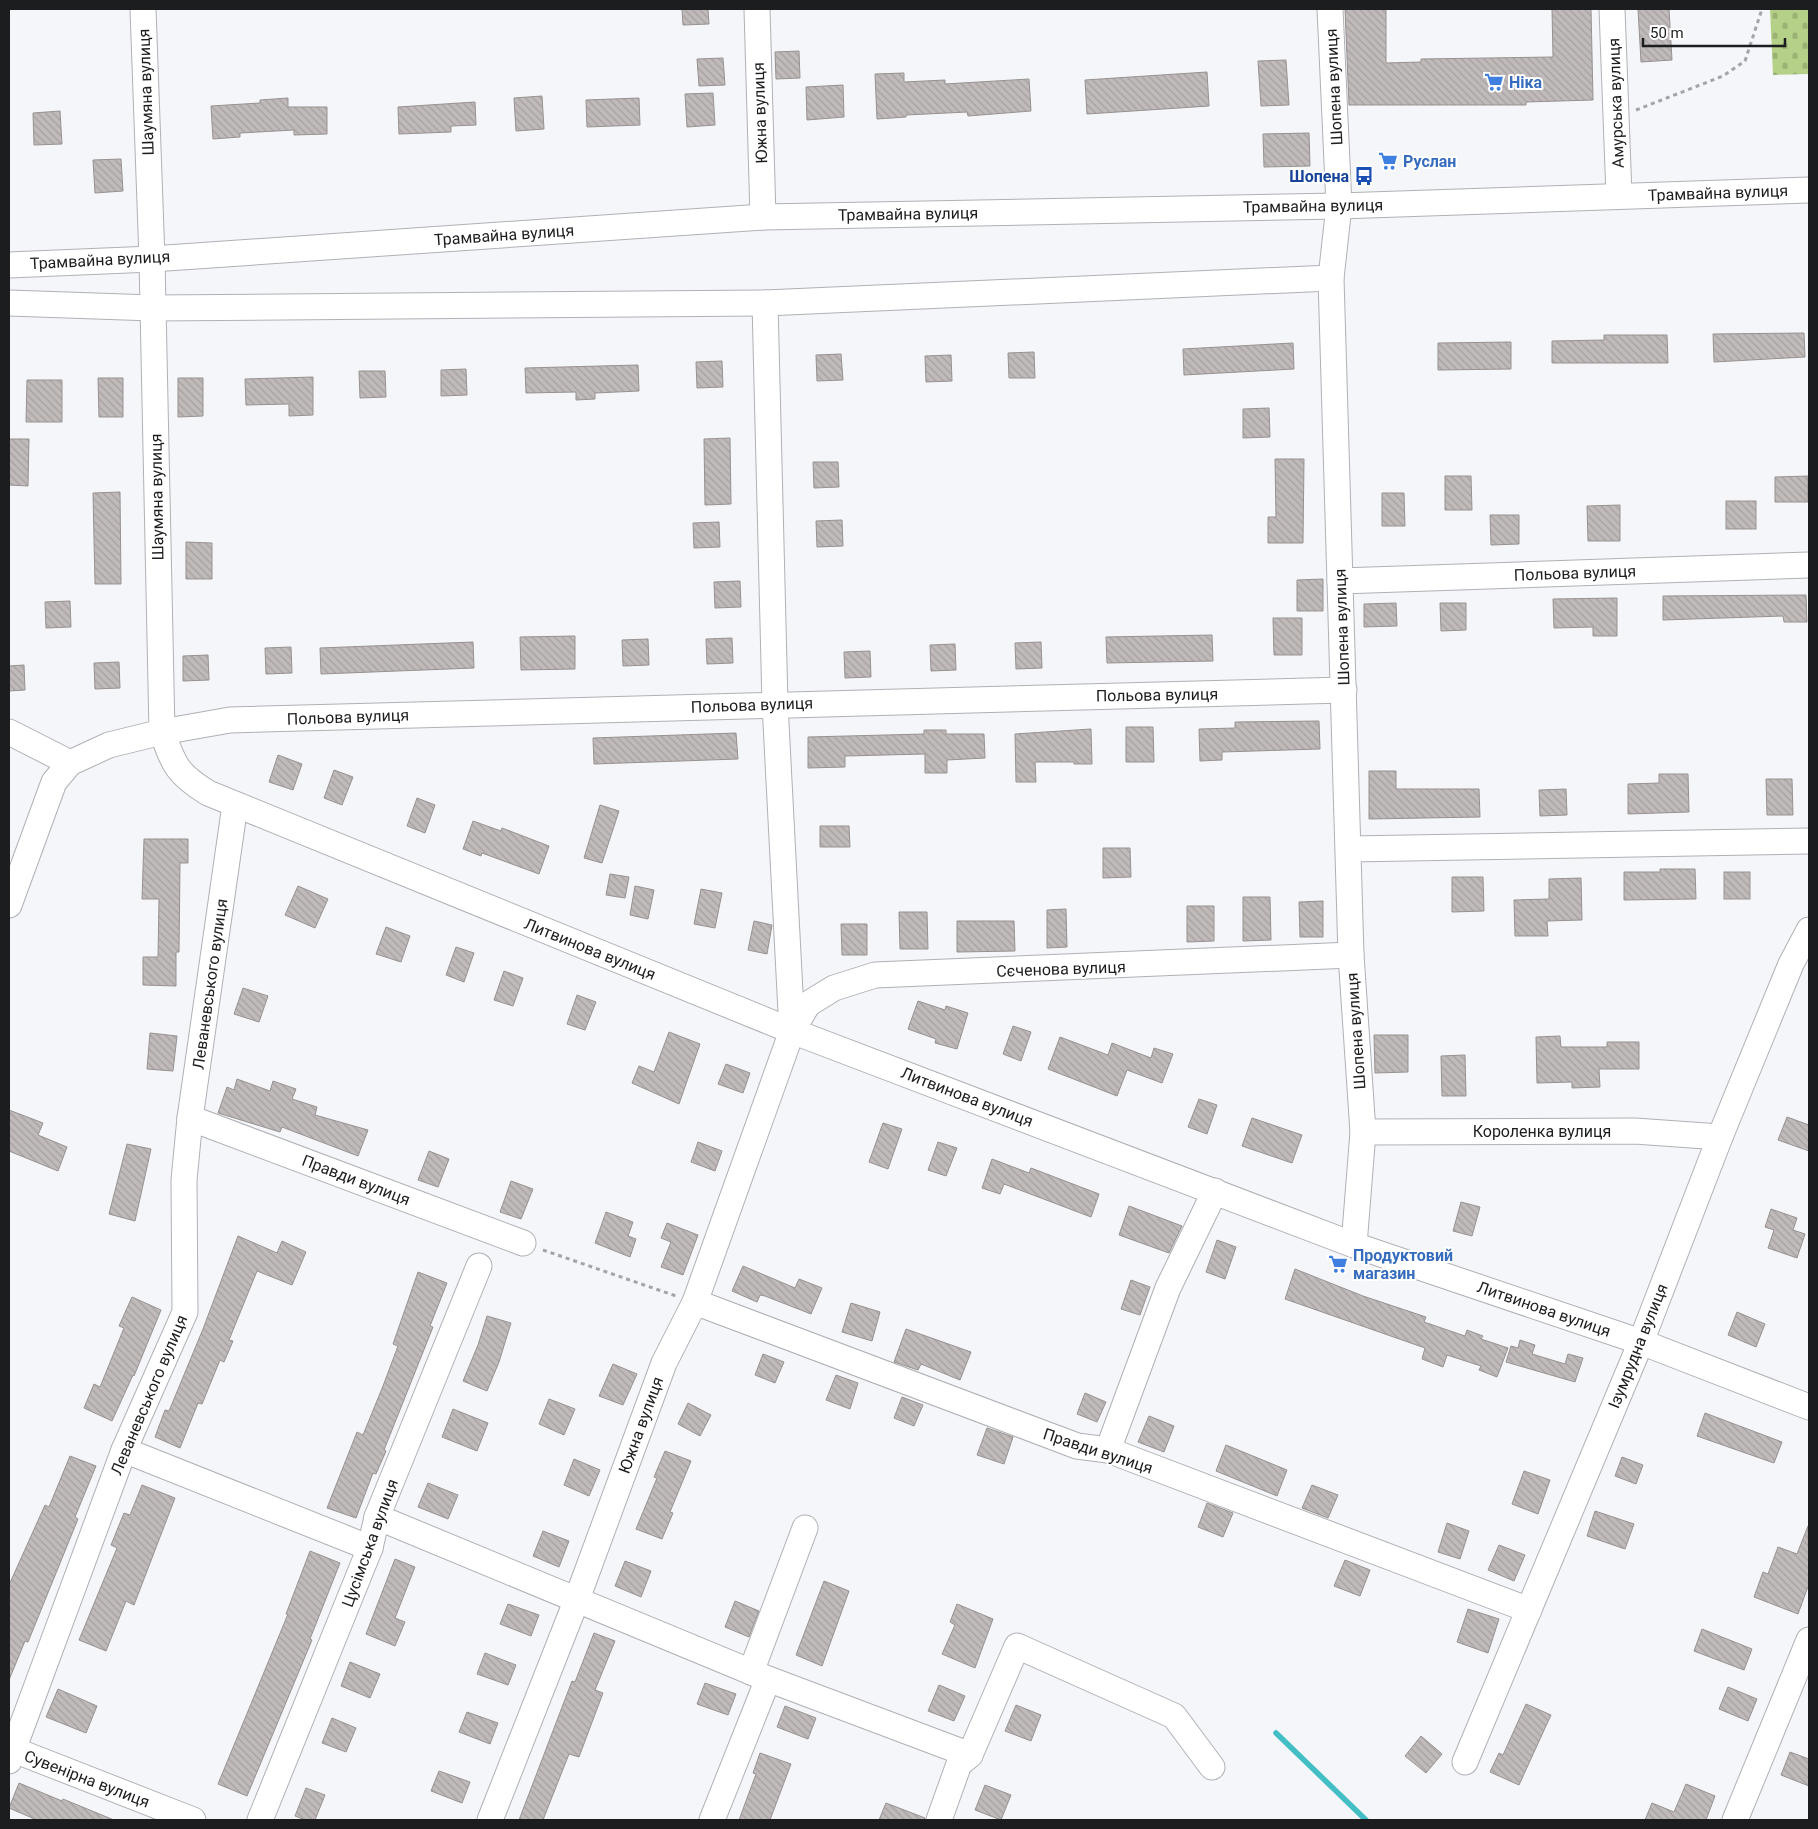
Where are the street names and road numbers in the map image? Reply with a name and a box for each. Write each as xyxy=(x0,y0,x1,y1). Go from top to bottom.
street label: Шаумяна вулиця xyxy=(134,28,158,156)
street label: Шопена вулиця xyxy=(1321,28,1347,146)
street label: Амурська вулиця xyxy=(1604,38,1628,168)
street label: Южна вулиця xyxy=(749,62,771,164)
street label: Трамвайна вулиця xyxy=(1648,181,1788,205)
street label: Трамвайна вулиця xyxy=(1243,195,1383,217)
street label: Трамвайна вулиця xyxy=(838,203,978,225)
street label: Трамвайна вулиця xyxy=(433,221,575,249)
street label: Трамвайна вулиця xyxy=(29,247,171,273)
street label: Шаумяна вулиця xyxy=(146,433,168,561)
street label: Польова вулиця xyxy=(1513,561,1637,585)
street label: Шопена вулиця xyxy=(1330,568,1354,686)
street label: Польова вулиця xyxy=(1096,684,1218,706)
street label: Польова вулиця xyxy=(690,693,814,717)
street label: Польова вулиця xyxy=(286,705,410,729)
street label: Леваневського вулиця xyxy=(189,898,231,1070)
street label: Литвинова вулиця xyxy=(522,914,658,984)
street label: Сєченова вулиця xyxy=(996,957,1126,981)
street label: Шопена вулиця xyxy=(1342,972,1370,1090)
street label: Литвинова вулиця xyxy=(898,1063,1036,1131)
street label: Короленка вулиця xyxy=(1473,1122,1611,1141)
street label: Правди вулиця xyxy=(299,1151,413,1209)
street label: Литвинова вулиця xyxy=(1475,1277,1613,1341)
street label: Ізумрудна вулиця xyxy=(1604,1281,1672,1411)
street label: Леваневського вулиця xyxy=(107,1312,191,1478)
street label: Южна вулиця xyxy=(615,1374,667,1476)
street label: Правди вулиця xyxy=(1041,1424,1155,1478)
street label: Цусімська вулиця xyxy=(338,1476,402,1610)
street label: Сувенірна вулиця xyxy=(22,1746,152,1812)

